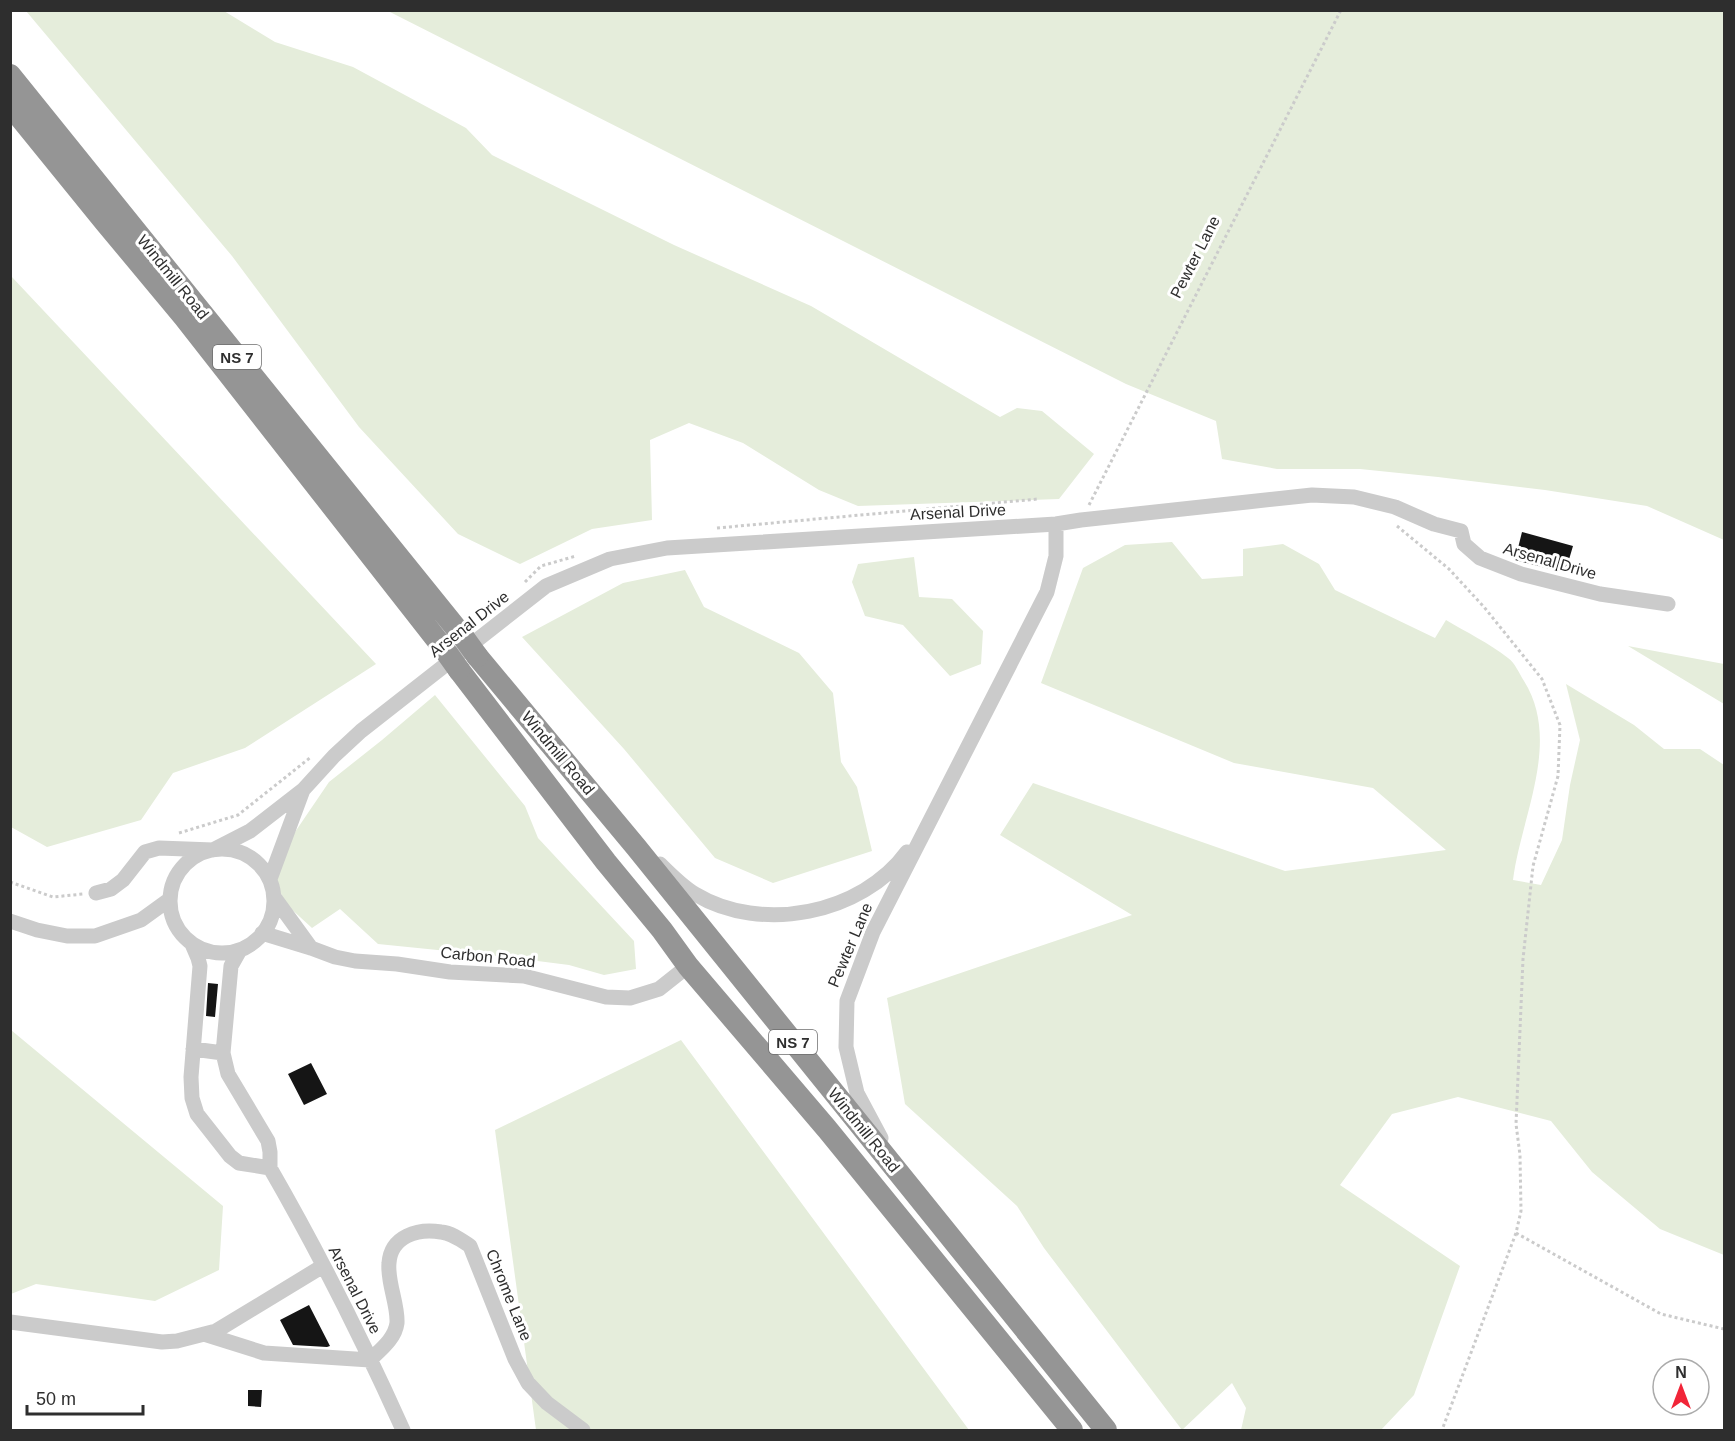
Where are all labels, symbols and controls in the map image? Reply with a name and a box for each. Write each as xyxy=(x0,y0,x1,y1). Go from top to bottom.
street label: Pewter Lane xyxy=(1167,213,1223,301)
street label: Windmill Road xyxy=(134,232,212,322)
road number: NS 7 xyxy=(213,345,261,369)
street label: Arsenal Drive xyxy=(910,501,1006,523)
street label: Arsenal Drive xyxy=(1502,540,1599,582)
street label: Arsenal Drive xyxy=(426,588,512,660)
street label: Windmill Road xyxy=(518,708,598,798)
street label: Pewter Lane xyxy=(825,900,875,990)
street label: Carbon Road xyxy=(440,944,536,970)
road number: NS 7 xyxy=(769,1030,817,1054)
street label: Windmill Road xyxy=(825,1085,903,1175)
street label: Arsenal Drive xyxy=(326,1243,384,1337)
street label: Chrome Lane xyxy=(483,1247,535,1343)
north arrow xyxy=(1651,1357,1711,1417)
text: N xyxy=(1675,1364,1687,1381)
scale bar xyxy=(27,1378,142,1416)
text: 50 m xyxy=(36,1389,76,1409)

